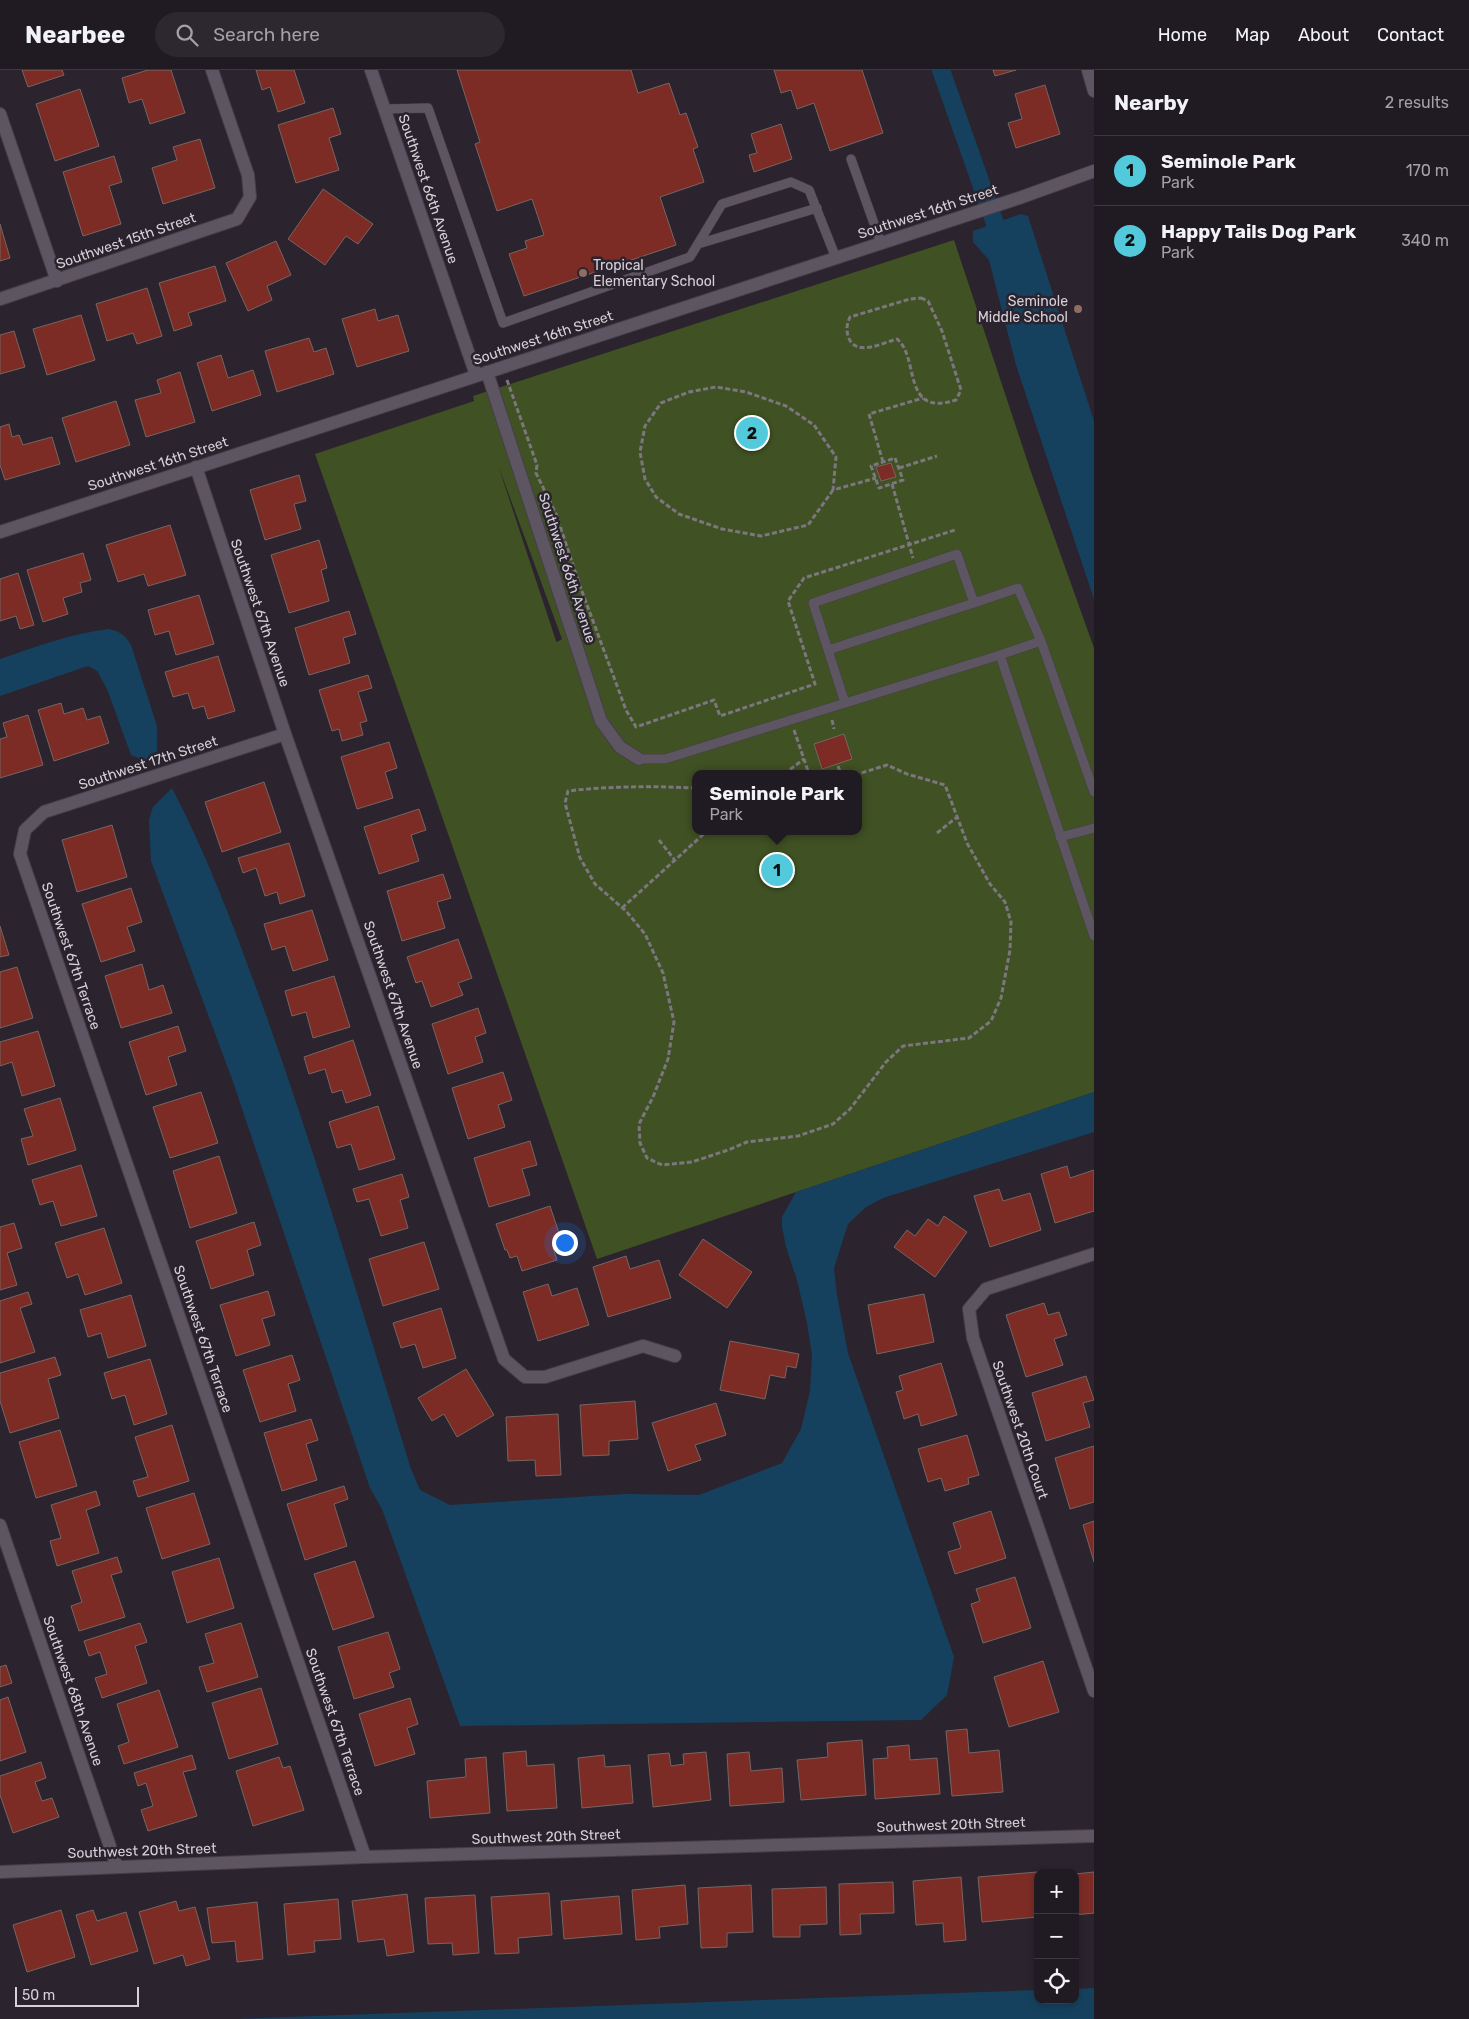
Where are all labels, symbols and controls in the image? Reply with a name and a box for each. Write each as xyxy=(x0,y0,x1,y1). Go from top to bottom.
search box xyxy=(155,12,505,57)
text: Nearbee xyxy=(25,21,125,49)
icon: search xyxy=(173,21,201,49)
text: Search here xyxy=(213,23,320,46)
text: Home xyxy=(1158,24,1207,46)
text: Map xyxy=(1235,24,1270,46)
text: About xyxy=(1298,24,1349,46)
text: Contact xyxy=(1377,24,1444,46)
text: Nearby xyxy=(1114,90,1189,115)
text: 2 results xyxy=(1385,93,1449,112)
street label: Southwest 66th Avenue xyxy=(394,112,462,266)
text: Seminole Park xyxy=(1161,150,1296,173)
text: 1 xyxy=(1126,161,1134,180)
text: 170 m xyxy=(1406,161,1449,180)
text: Park xyxy=(1161,173,1194,192)
street label: Southwest 16th Street xyxy=(856,181,1001,243)
street label: Southwest 15th Street xyxy=(54,209,198,273)
text: Happy Tails Dog Park xyxy=(1161,220,1356,243)
text: 2 xyxy=(1125,231,1135,250)
text: 340 m xyxy=(1401,231,1449,250)
text: Park xyxy=(1161,243,1194,262)
place label: Tropical Elementary School xyxy=(593,257,715,290)
marker: Tropical Elementary School xyxy=(577,267,589,279)
place label: Seminole Middle School xyxy=(978,293,1068,326)
marker: Seminole Middle School xyxy=(1072,303,1084,315)
street label: Southwest 16th Street xyxy=(471,307,616,369)
pin: 2 xyxy=(736,414,768,452)
street label: Southwest 16th Street xyxy=(86,433,231,495)
street label: Southwest 66th Avenue xyxy=(535,491,599,645)
street label: Southwest 67th Avenue xyxy=(227,537,293,689)
street label: Southwest 17th Street xyxy=(76,732,220,793)
popup xyxy=(692,770,862,835)
text: Seminole Park xyxy=(710,782,844,805)
text: Park xyxy=(710,805,743,824)
pin: 1 xyxy=(761,851,793,889)
street label: Southwest 67th Terrace xyxy=(38,880,104,1032)
street label: Southwest 67th Avenue xyxy=(360,919,426,1071)
your location xyxy=(552,1230,578,1256)
street label: Southwest 67th Terrace xyxy=(170,1263,236,1415)
street label: Southwest 20th Court xyxy=(988,1359,1052,1502)
street label: Southwest 68th Avenue xyxy=(39,1614,107,1768)
street label: Southwest 67th Terrace xyxy=(302,1646,368,1798)
street label: Southwest 20th Street xyxy=(876,1814,1026,1836)
street label: Southwest 20th Street xyxy=(471,1826,621,1848)
street label: Southwest 20th Street xyxy=(67,1840,217,1862)
map controls xyxy=(1034,1869,1079,2004)
button: + xyxy=(1034,1869,1079,1914)
button: − xyxy=(1034,1914,1079,1959)
button: locate xyxy=(1034,1959,1079,2004)
scale bar xyxy=(15,1984,139,2007)
text: 50 m xyxy=(22,1987,55,2004)

